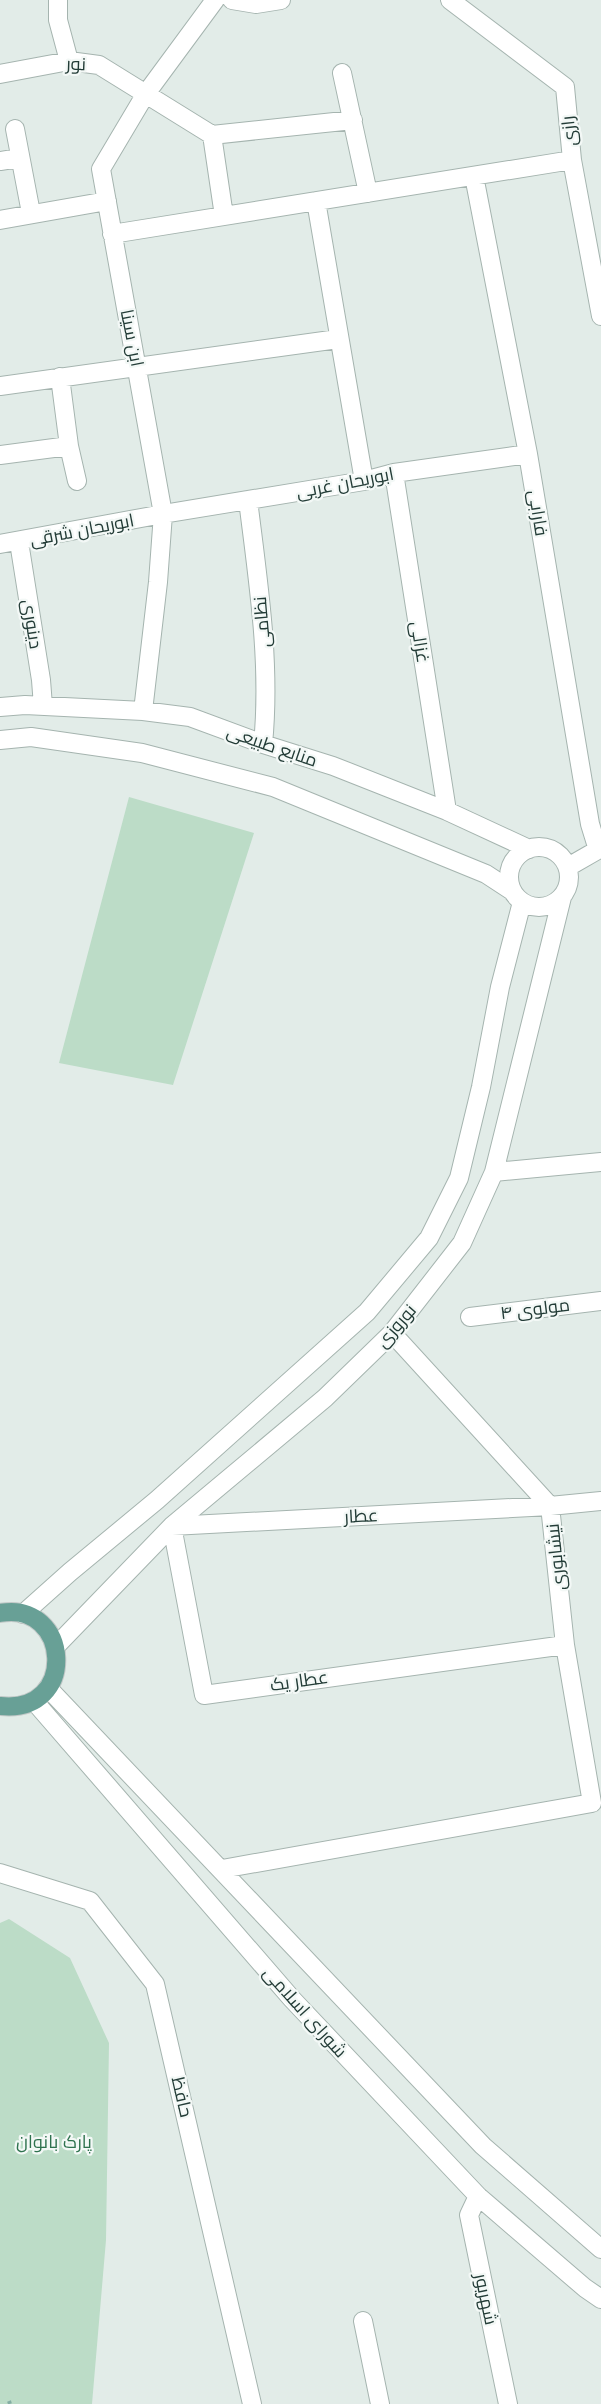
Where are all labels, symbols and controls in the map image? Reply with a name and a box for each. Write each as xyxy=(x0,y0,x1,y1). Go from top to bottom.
street label: نور xyxy=(65,53,86,75)
street label: رازی xyxy=(556,115,582,147)
street label: ابن سینا xyxy=(116,308,148,368)
street label: ابوریحان غربی xyxy=(294,463,396,503)
street label: فارابی xyxy=(523,488,553,538)
street label: ابوریحان شرقی xyxy=(28,509,136,551)
street label: نظامی xyxy=(249,596,275,648)
street label: دینوری xyxy=(17,598,47,650)
street label: غزالی xyxy=(406,620,434,664)
street label: منابع طبیعی xyxy=(223,720,320,773)
street label: مولوی ۴ xyxy=(499,1294,571,1324)
street label: نوروزی xyxy=(371,1300,421,1352)
street label: عطار xyxy=(342,1504,379,1528)
street label: نیشابوری xyxy=(542,1523,570,1591)
street label: عطار یک xyxy=(269,1666,329,1696)
street label: شورای اسلامی xyxy=(258,1962,352,2062)
street label: حافظ xyxy=(167,2075,197,2119)
park label: پارک بانوان xyxy=(16,2131,92,2154)
street label: شهریور xyxy=(470,2270,502,2327)

